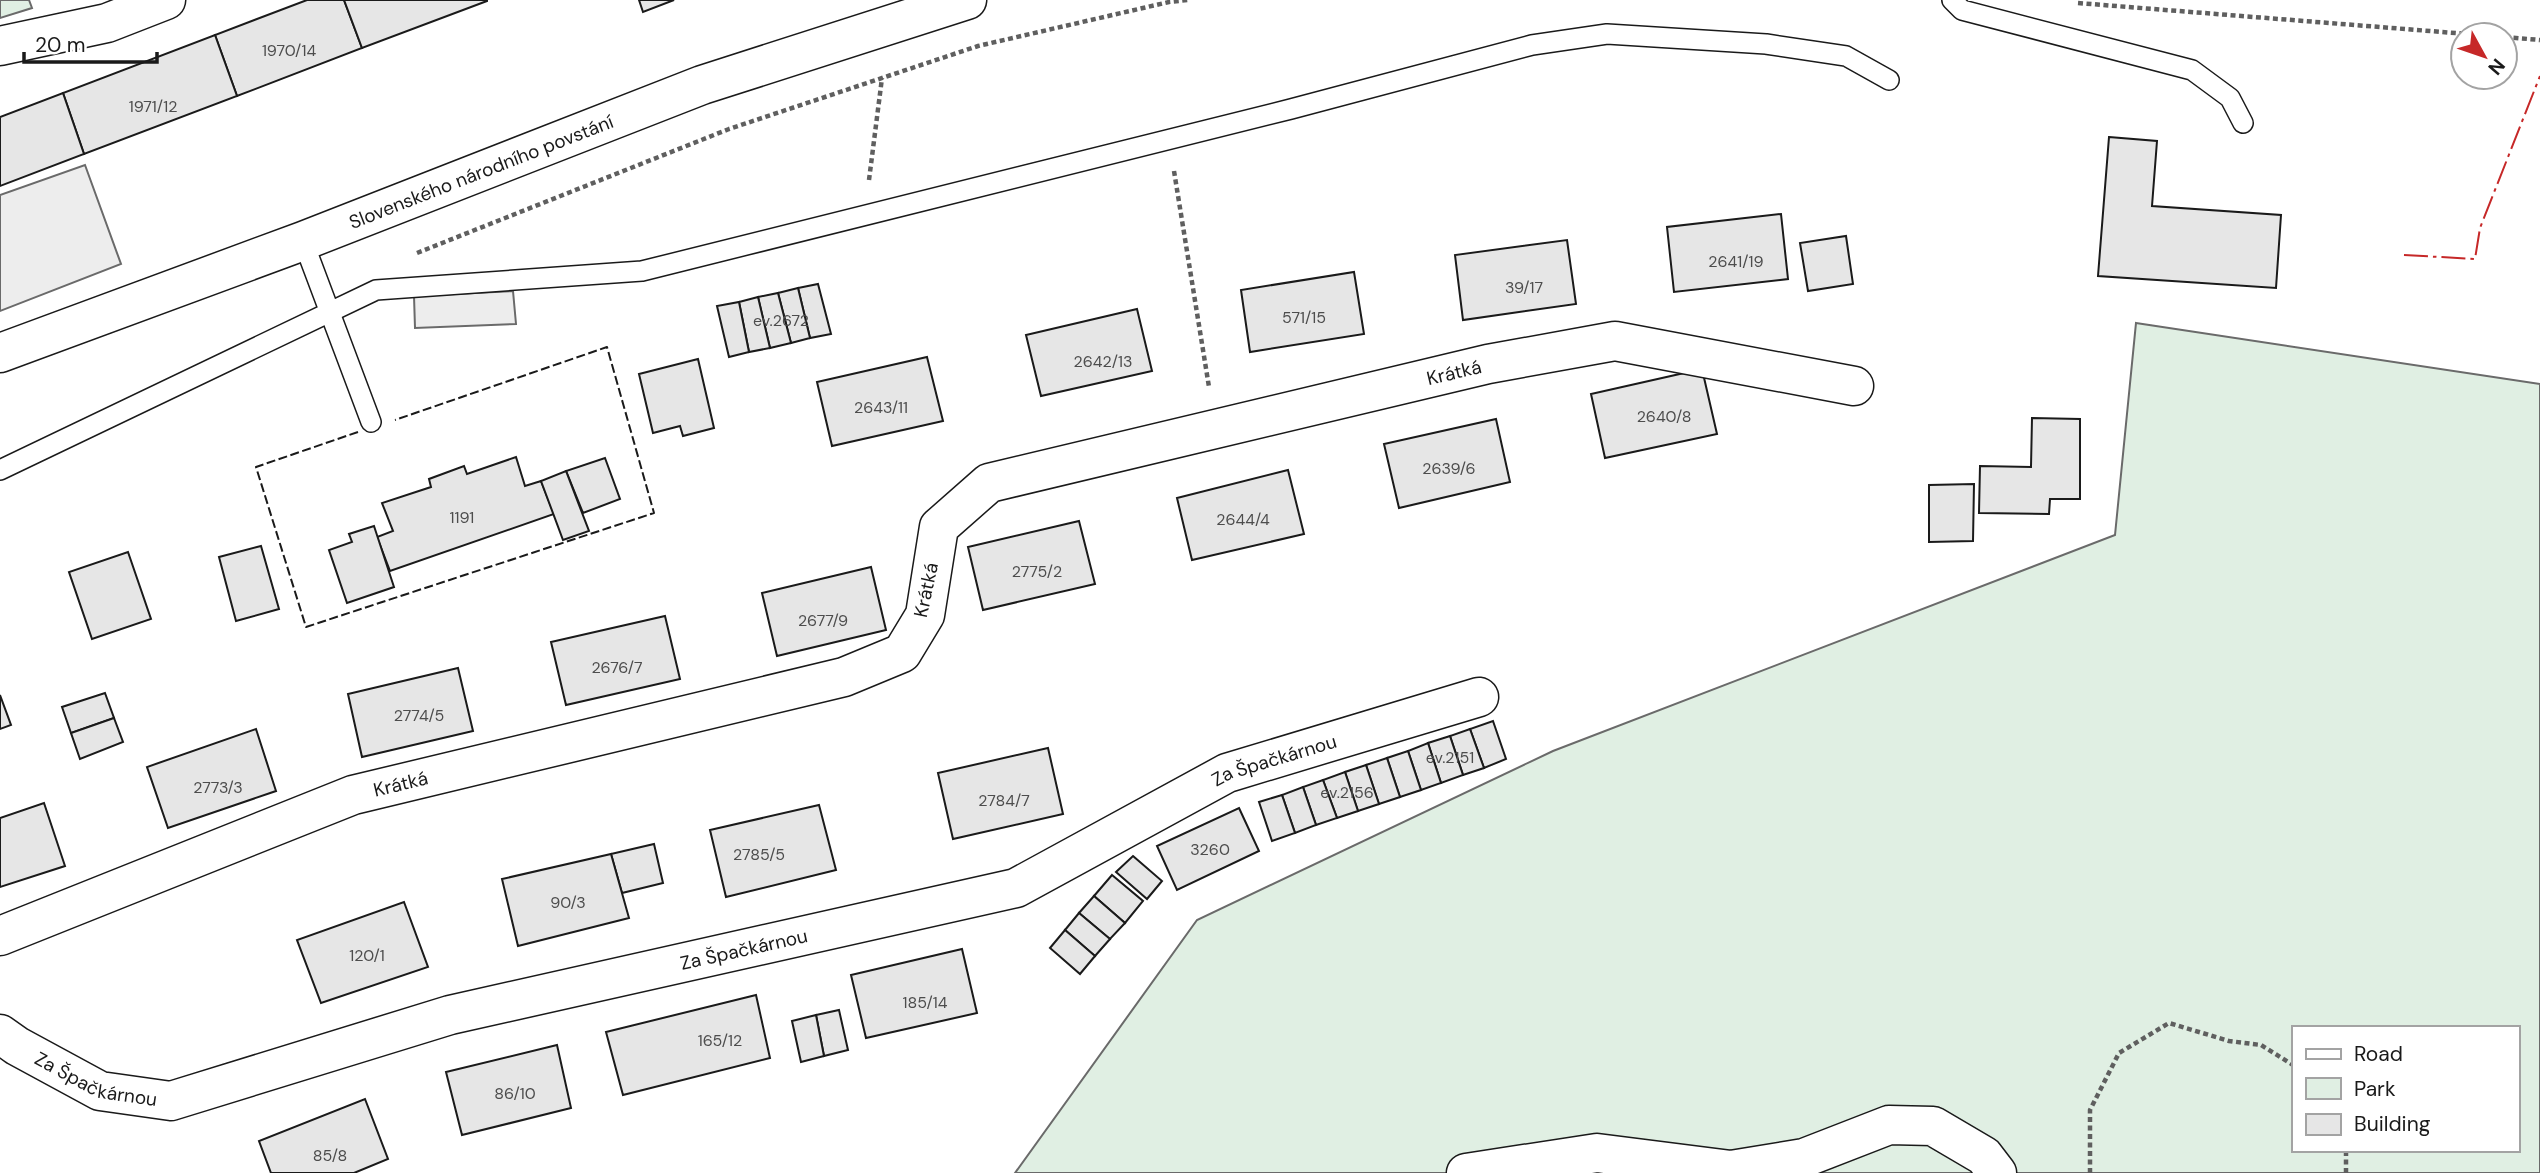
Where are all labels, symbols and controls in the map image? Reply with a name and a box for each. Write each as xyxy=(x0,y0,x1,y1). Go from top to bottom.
scale bar xyxy=(24,21,158,65)
north arrow xyxy=(2449,21,2519,91)
text: 20 m xyxy=(35,31,86,59)
house number: 1970/14 xyxy=(262,40,316,61)
text: N xyxy=(2483,53,2511,80)
house number: 1971/12 xyxy=(129,96,177,117)
street label: Slovenského národního povstání xyxy=(345,108,617,234)
house number: 2641/19 xyxy=(1708,251,1764,272)
house number: 39/17 xyxy=(1505,277,1543,298)
house number: 571/15 xyxy=(1282,307,1326,328)
house number: ev.2672 xyxy=(753,310,809,331)
house number: 2642/13 xyxy=(1074,351,1132,372)
street label: Krátká xyxy=(1424,354,1484,391)
house number: 2643/11 xyxy=(854,397,908,418)
house number: 2640/8 xyxy=(1637,406,1691,427)
house number: 2639/6 xyxy=(1422,458,1476,479)
house number: 1191 xyxy=(450,507,474,528)
house number: 2644/4 xyxy=(1216,509,1270,530)
street label: Krátká xyxy=(908,560,944,620)
house number: 2775/2 xyxy=(1012,561,1062,582)
house number: 2677/9 xyxy=(798,610,848,631)
house number: 2676/7 xyxy=(591,657,643,678)
house number: 2774/5 xyxy=(394,705,444,726)
street label: Za Špačkárnou xyxy=(1207,728,1339,792)
house number: ev.2151 xyxy=(1426,747,1474,768)
street label: Krátká xyxy=(371,765,430,802)
house number: 2773/3 xyxy=(193,777,243,798)
house number: ev.2156 xyxy=(1320,782,1374,803)
house number: 2784/7 xyxy=(978,790,1030,811)
house number: 3260 xyxy=(1190,839,1230,860)
house number: 2785/5 xyxy=(733,844,785,865)
house number: 90/3 xyxy=(550,892,586,913)
street label: Za Špačkárnou xyxy=(678,923,810,975)
house number: 120/1 xyxy=(349,945,385,966)
house number: 185/14 xyxy=(903,992,948,1013)
legend xyxy=(2292,1026,2519,1152)
house number: 165/12 xyxy=(698,1030,742,1051)
text: Road xyxy=(2354,1040,2403,1068)
street label: Za Špačkárnou xyxy=(31,1046,159,1111)
text: Park xyxy=(2354,1075,2396,1103)
house number: 86/10 xyxy=(494,1083,536,1104)
text: Building xyxy=(2354,1110,2431,1138)
house number: 85/8 xyxy=(313,1145,347,1166)

